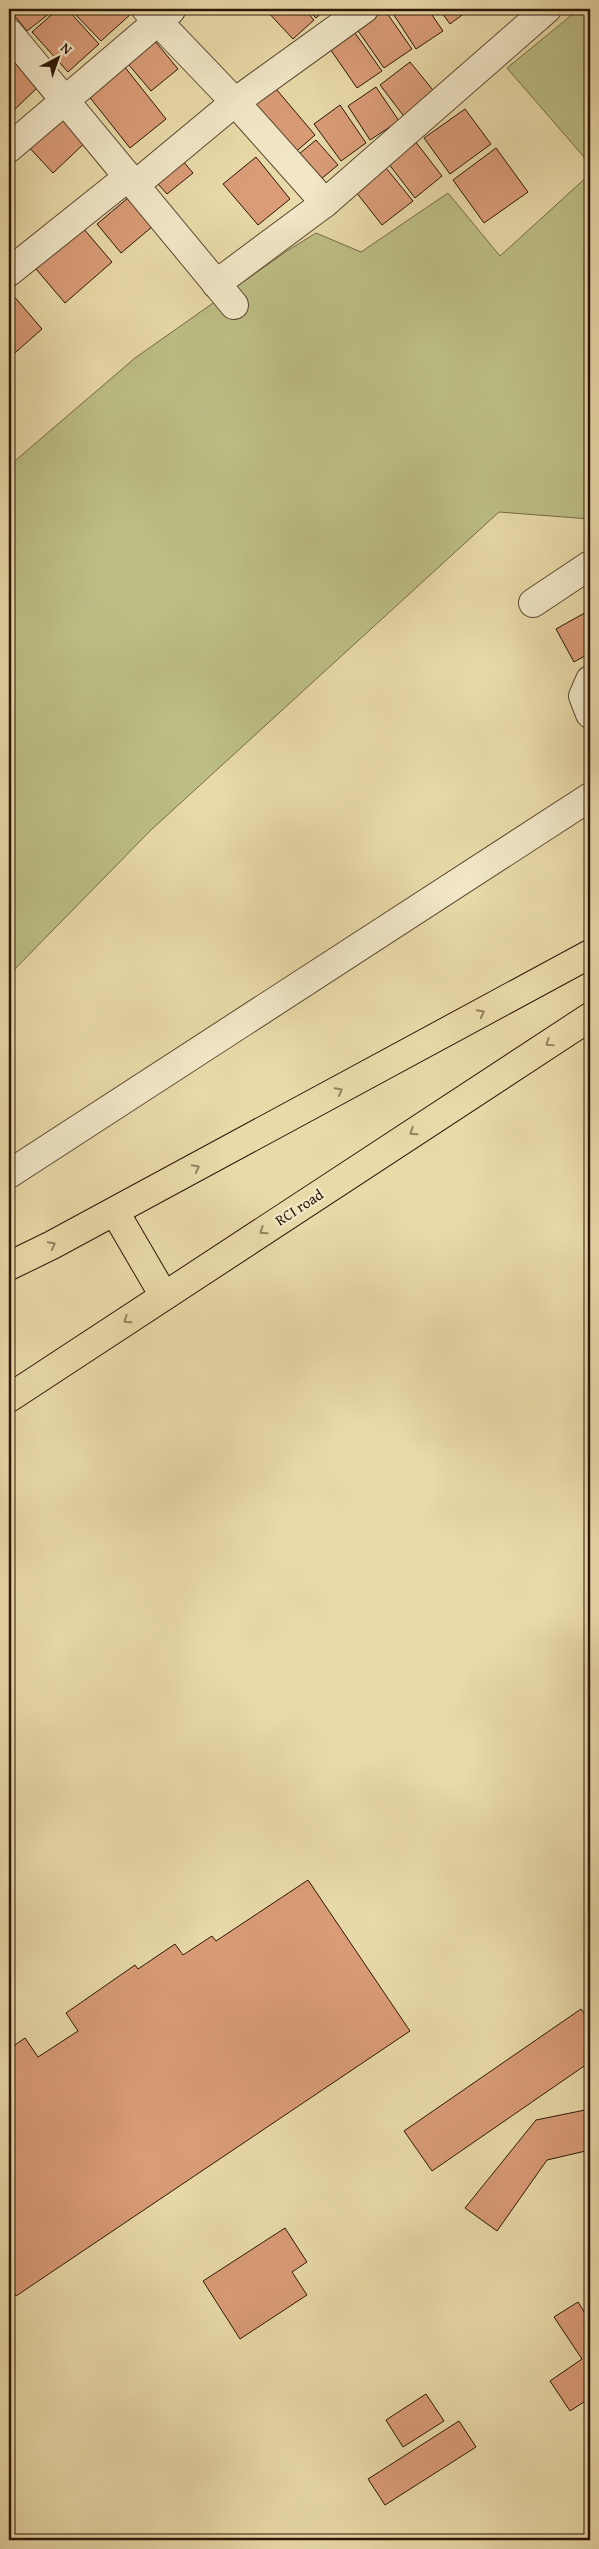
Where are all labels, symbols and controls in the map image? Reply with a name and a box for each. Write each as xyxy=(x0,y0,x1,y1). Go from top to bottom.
north arrow xyxy=(32,32,82,82)
text: N xyxy=(56,38,77,59)
one-way arrow xyxy=(476,1010,485,1020)
one-way arrow xyxy=(546,1037,555,1046)
one-way arrow xyxy=(333,1087,342,1097)
one-way arrow xyxy=(409,1126,419,1135)
one-way arrow xyxy=(190,1164,199,1174)
street label: RCI road xyxy=(271,1184,327,1230)
one-way arrow xyxy=(259,1225,269,1234)
one-way arrow xyxy=(47,1241,56,1251)
one-way arrow xyxy=(124,1314,133,1323)

